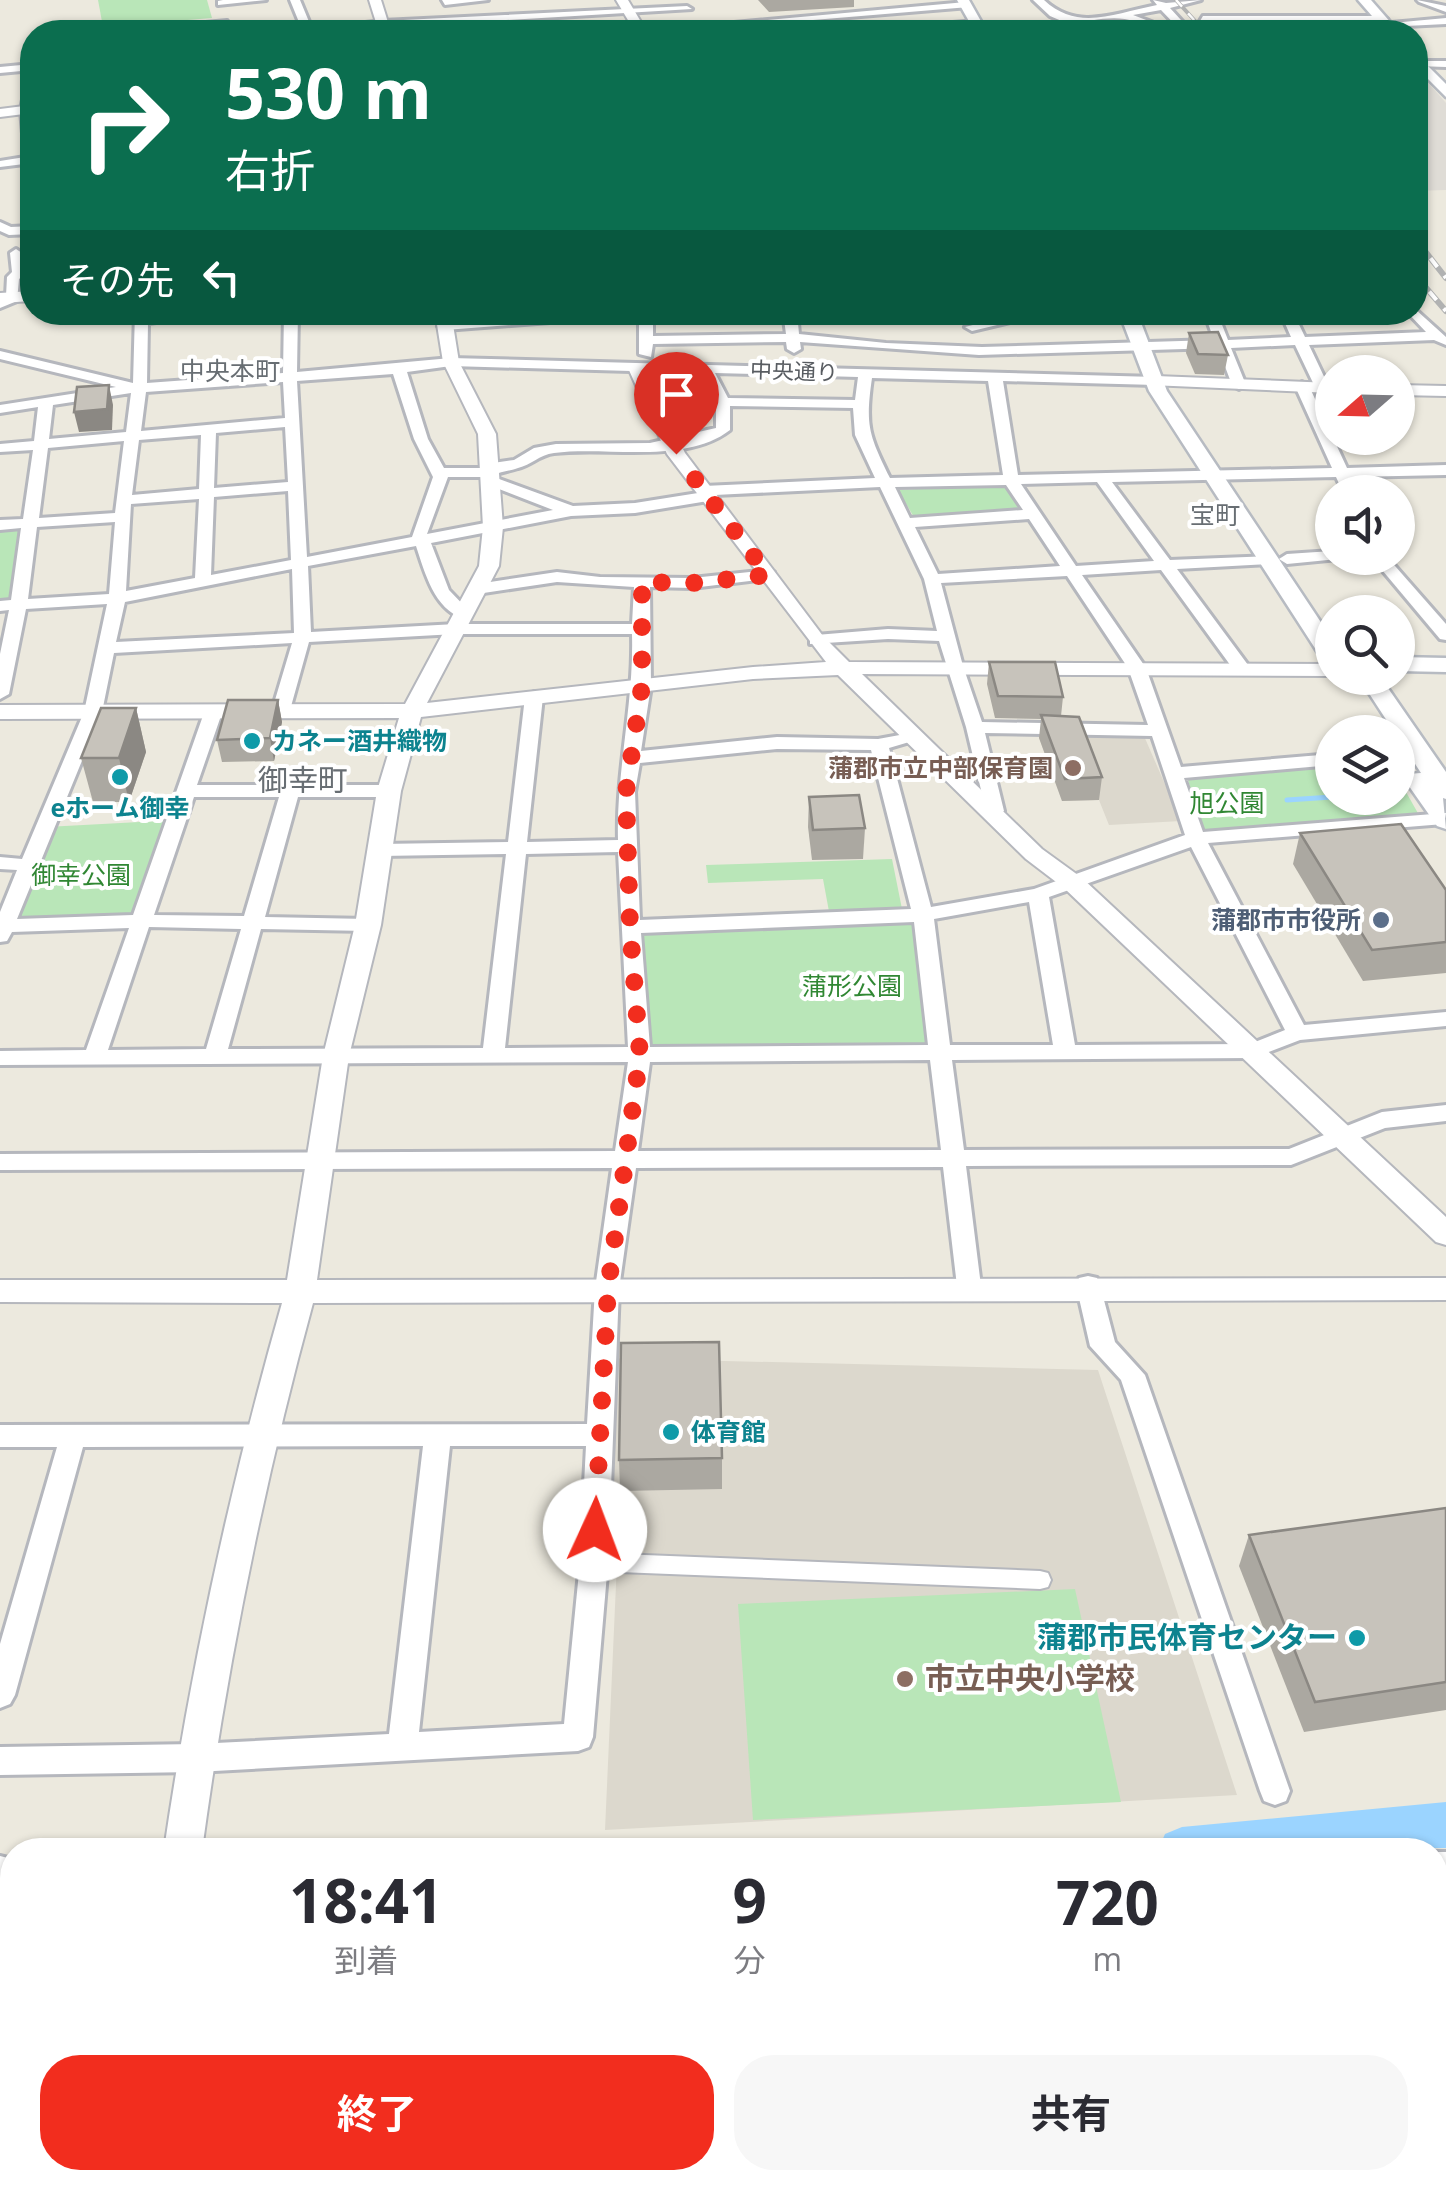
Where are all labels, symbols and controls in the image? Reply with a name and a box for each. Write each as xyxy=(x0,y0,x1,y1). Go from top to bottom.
text: 530 m xyxy=(225,44,432,140)
icon: right xyxy=(60,60,190,190)
text: 右折 xyxy=(225,139,315,200)
icon: left xyxy=(194,250,249,305)
text: その先 xyxy=(60,253,174,305)
pin xyxy=(634,352,719,455)
district label: 中央本町 xyxy=(180,353,280,387)
street label: 中央通り xyxy=(750,353,839,387)
north arrow xyxy=(1315,355,1415,455)
map controls xyxy=(1315,355,1415,815)
icon: arrive xyxy=(649,367,704,422)
button: sound xyxy=(1315,475,1415,575)
district label: 宝町 xyxy=(1190,497,1240,531)
button: search xyxy=(1315,595,1415,695)
button: layers xyxy=(1315,715,1415,815)
place label: カネー酒井織物 xyxy=(272,723,447,757)
marker: カネー酒井織物 xyxy=(241,730,263,752)
place label: 蒲郡市立中部保育園 xyxy=(828,750,1053,784)
marker: 蒲郡市立中部保育園 xyxy=(1062,757,1084,779)
district label: 御幸町 xyxy=(258,759,348,800)
marker: eホーム御幸 xyxy=(109,766,131,788)
park label: 旭公園 xyxy=(1189,785,1265,819)
place label: eホーム御幸 xyxy=(50,790,190,824)
park label: 御幸公園 xyxy=(31,857,131,891)
place label: 蒲郡市市役所 xyxy=(1211,902,1361,936)
marker: 蒲郡市市役所 xyxy=(1370,909,1392,931)
park label: 蒲形公園 xyxy=(802,968,902,1002)
place label: 体育館 xyxy=(691,1414,766,1448)
marker: 体育館 xyxy=(660,1421,682,1443)
position arrow xyxy=(543,1478,647,1582)
place label: 蒲郡市民体育センター xyxy=(1037,1616,1337,1657)
marker: 蒲郡市民体育センター xyxy=(1346,1627,1368,1649)
place label: 市立中央小学校 xyxy=(925,1657,1135,1698)
marker: 市立中央小学校 xyxy=(894,1668,916,1690)
text: 18:41 xyxy=(289,1859,443,1941)
text: 9 xyxy=(733,1859,767,1941)
text: 720 xyxy=(1056,1861,1159,1943)
text: m xyxy=(1093,1937,1122,1980)
text: 到着 xyxy=(334,1938,398,1981)
text: 分 xyxy=(734,1938,766,1981)
button: 終了 xyxy=(40,2055,714,2170)
button: 共有 xyxy=(734,2055,1408,2170)

